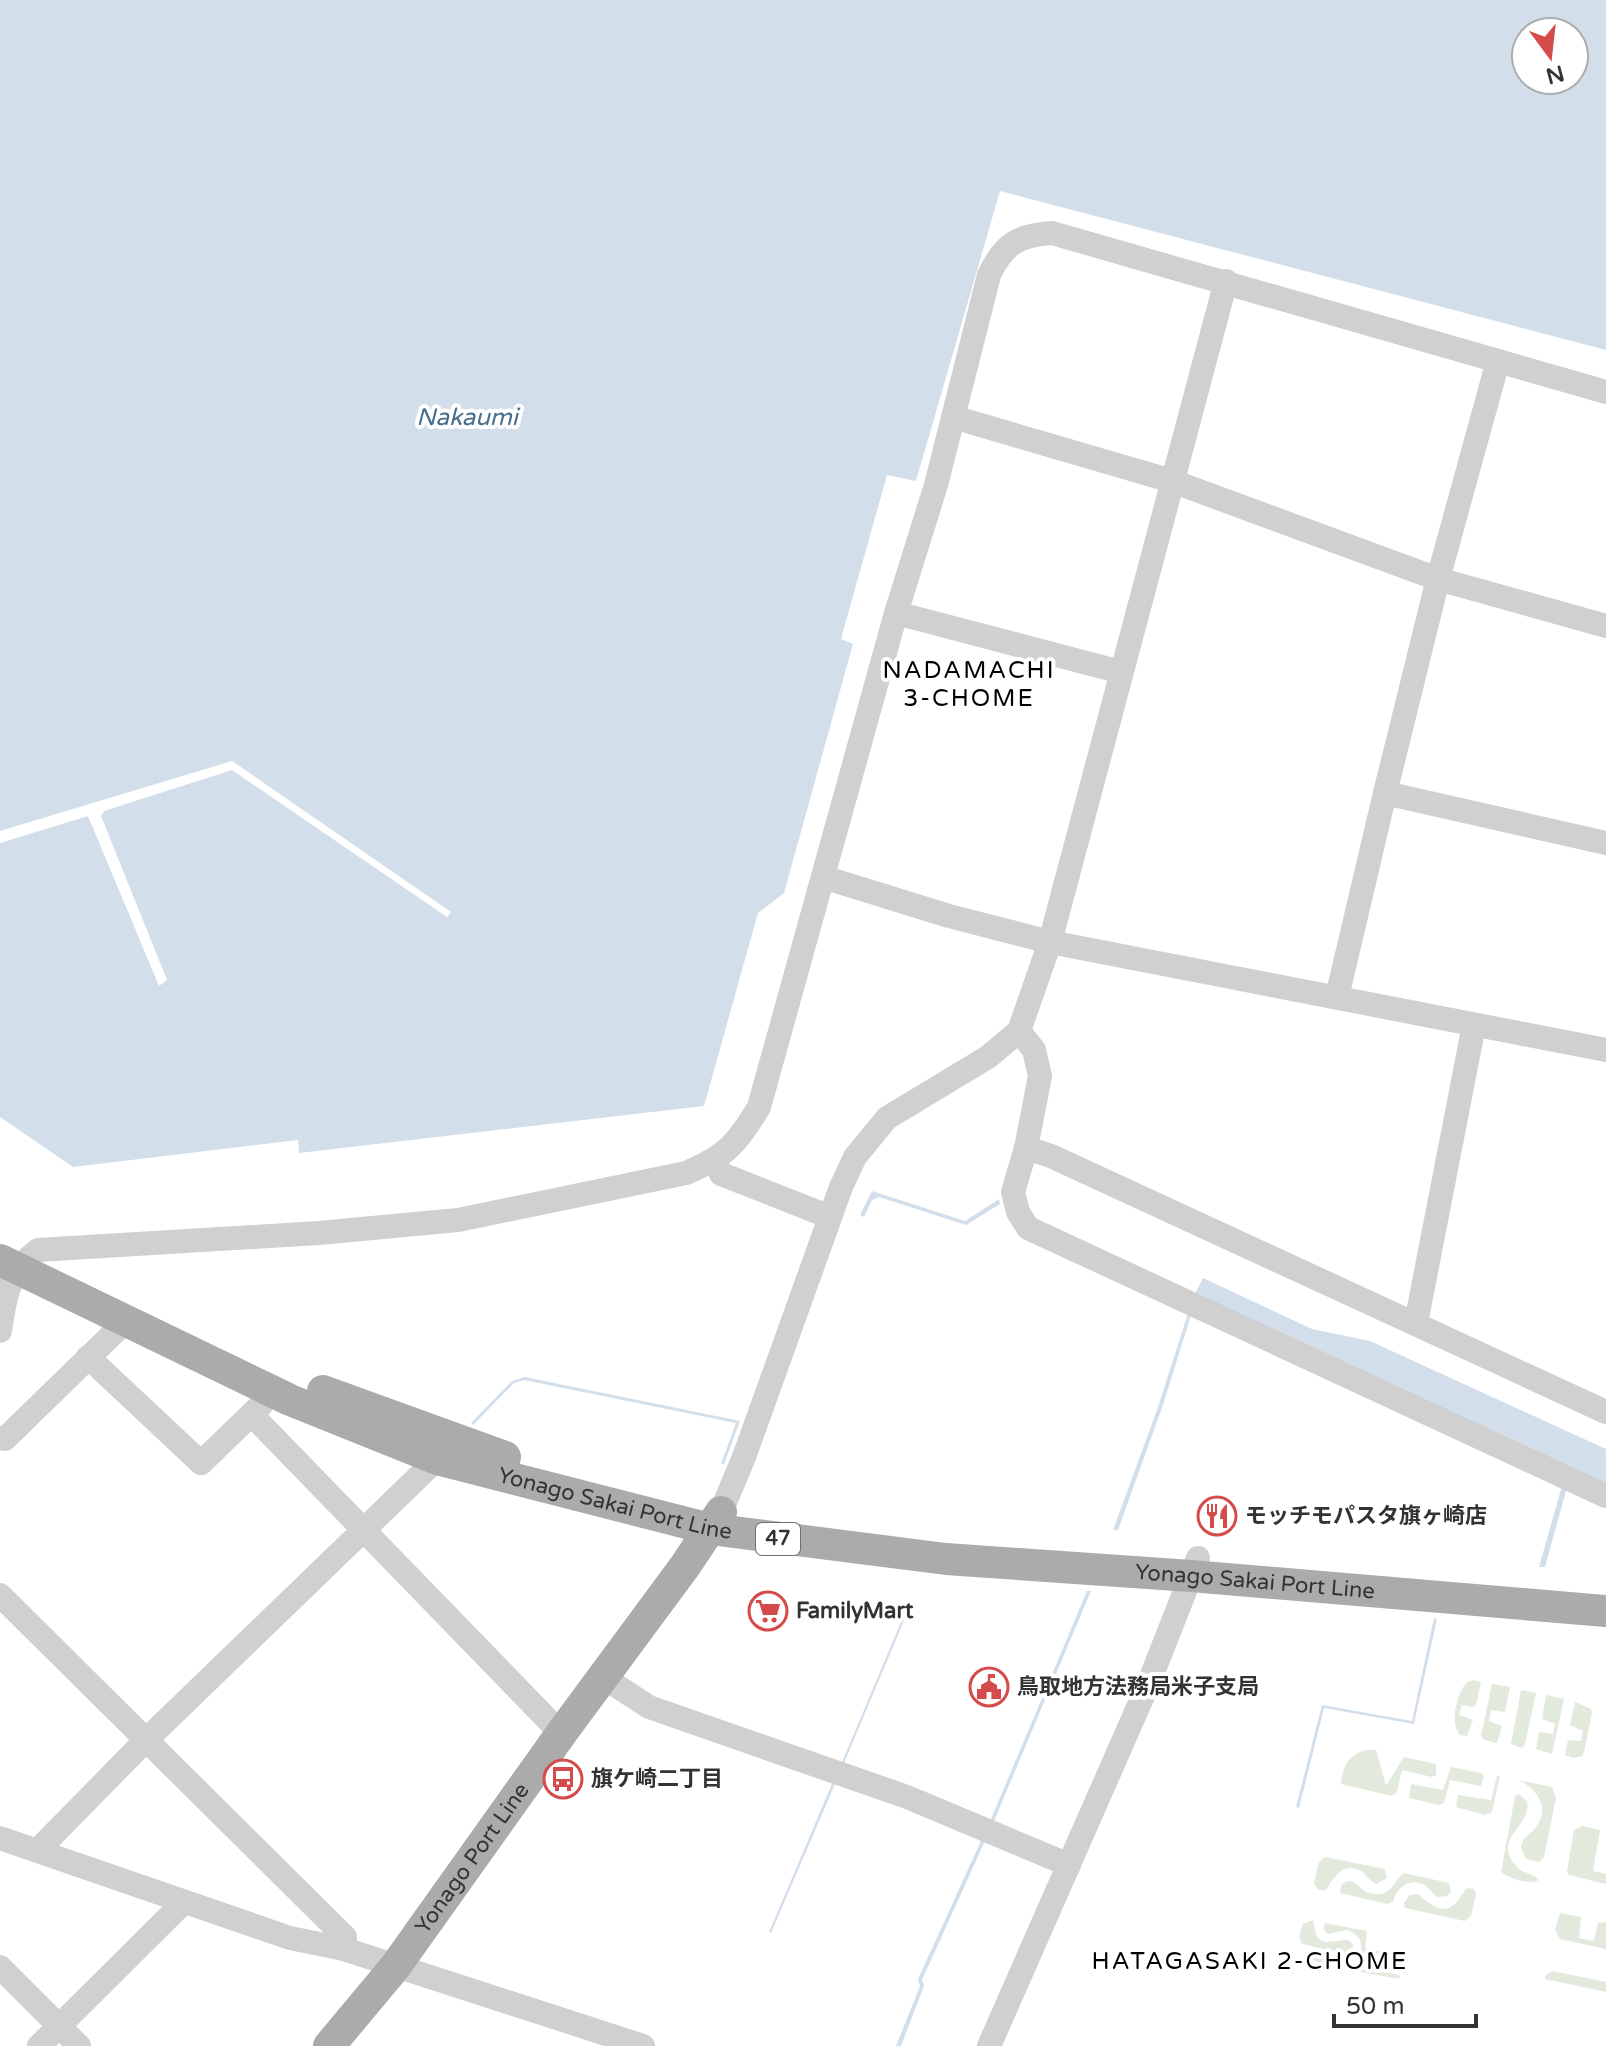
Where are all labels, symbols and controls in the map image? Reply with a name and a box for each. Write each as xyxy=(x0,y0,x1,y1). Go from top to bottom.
north arrow xyxy=(1510,16,1590,96)
text: N xyxy=(1543,60,1567,89)
water label: Nakaumi xyxy=(416,403,521,432)
district label: NADAMACHI 3-CHOME xyxy=(882,656,1056,713)
street label: Yonago Sakai Port Line xyxy=(495,1462,733,1545)
restaurant icon: モッチモパスタ旗ヶ崎店 xyxy=(1196,1495,1238,1537)
place label: モッチモパスタ旗ヶ崎店 xyxy=(1245,1503,1487,1529)
road number: 47 xyxy=(756,1523,800,1555)
street label: Yonago Sakai Port Line xyxy=(1134,1559,1376,1604)
supermarket icon: FamilyMart xyxy=(747,1590,789,1632)
place label: FamilyMart xyxy=(796,1598,914,1624)
public building icon: 鳥取地方法務局米子支局 xyxy=(968,1666,1010,1708)
place label: 鳥取地方法務局米子支局 xyxy=(1017,1674,1259,1700)
bus stop icon: 旗ケ崎二丁目 xyxy=(542,1758,584,1800)
place label: 旗ケ崎二丁目 xyxy=(591,1766,723,1792)
street label: Yonago Port Line xyxy=(410,1778,535,1939)
district label: HATAGASAKI 2-CHOME xyxy=(1092,1947,1408,1976)
scale bar xyxy=(1334,1978,1476,2028)
text: 50 m xyxy=(1346,1992,1404,2021)

